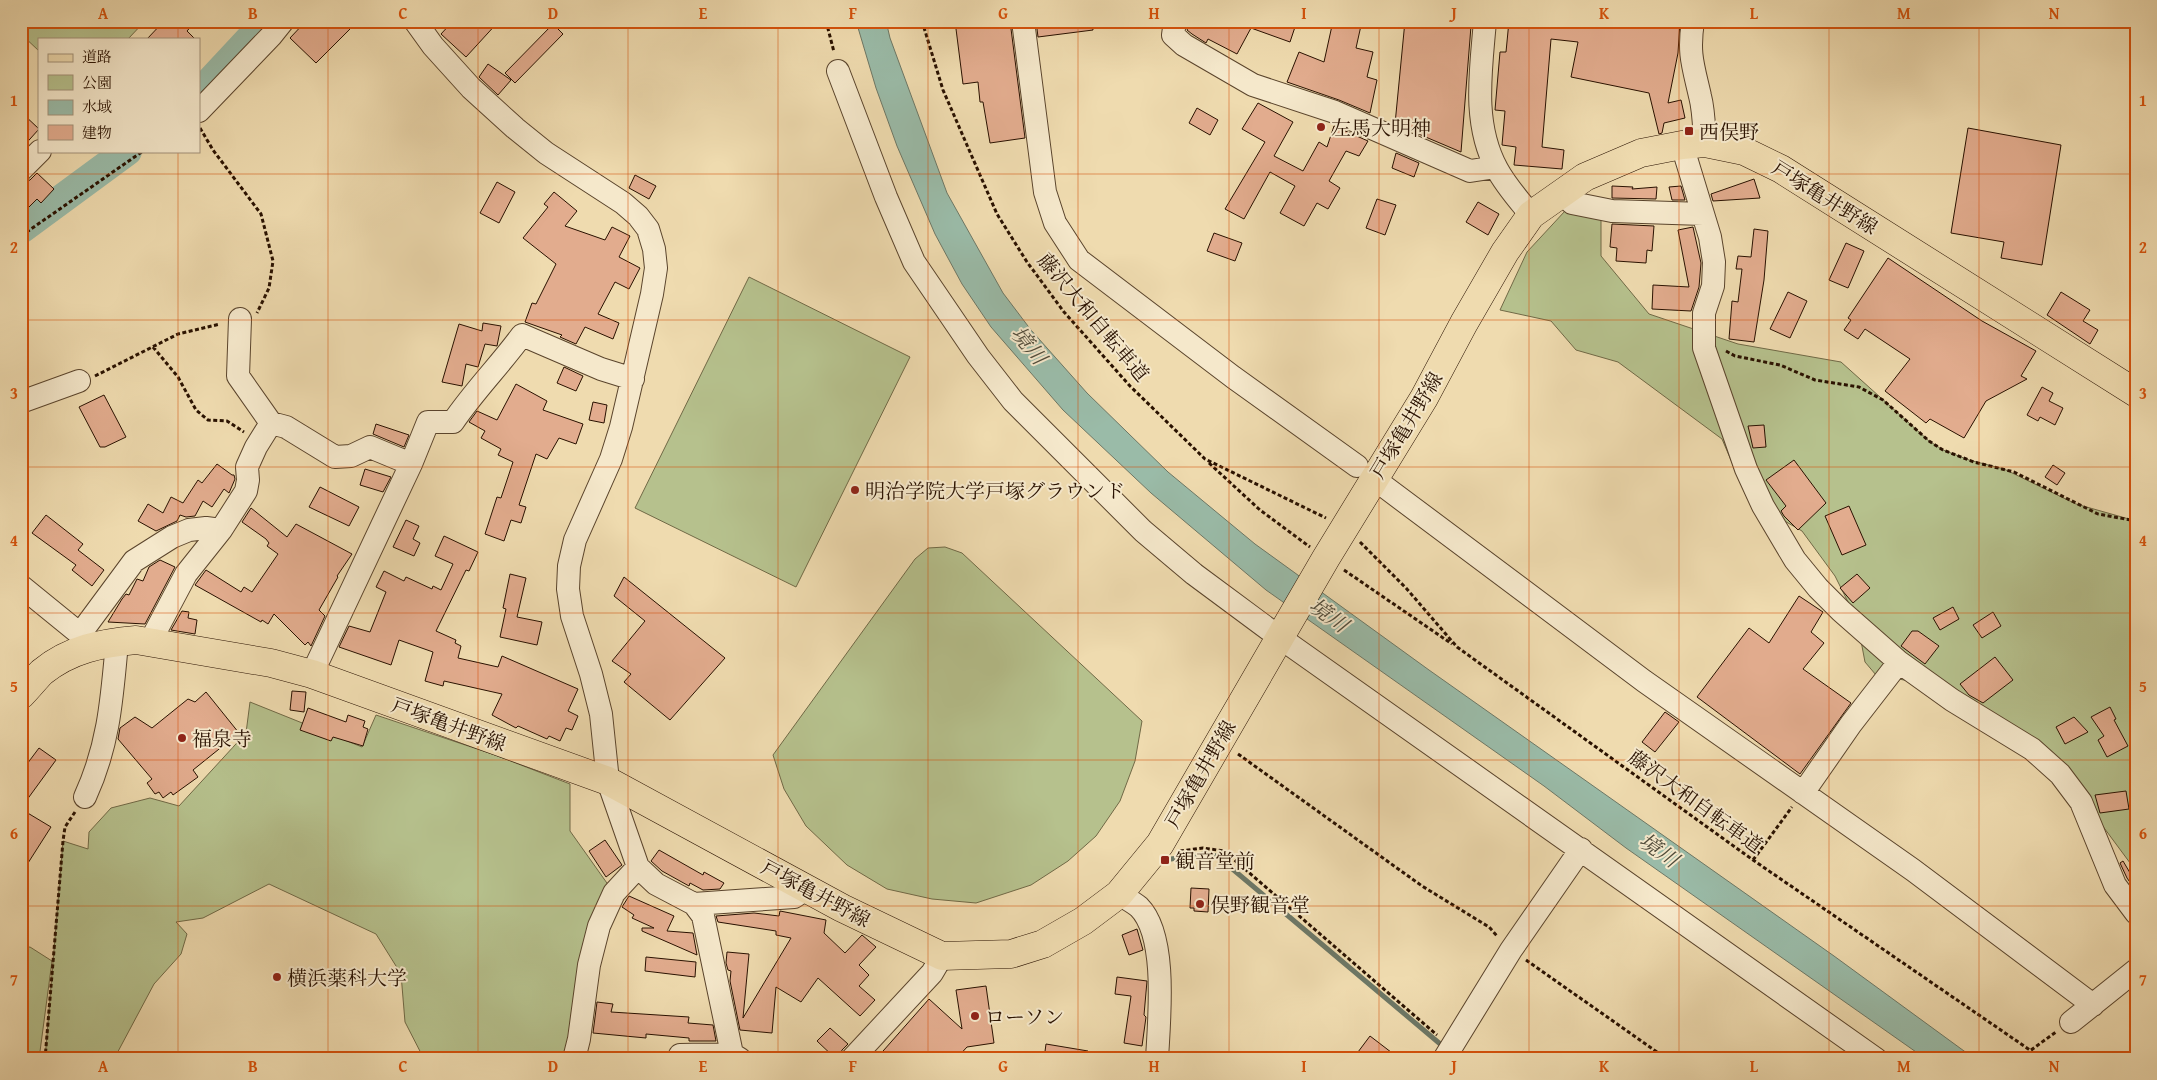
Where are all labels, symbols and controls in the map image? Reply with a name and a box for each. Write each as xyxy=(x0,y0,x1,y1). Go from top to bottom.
text: A xyxy=(98,1,109,25)
text: B xyxy=(248,1,258,25)
text: C xyxy=(398,1,408,25)
text: D xyxy=(548,1,558,25)
text: E xyxy=(699,1,708,25)
text: F xyxy=(849,1,857,25)
text: G xyxy=(998,1,1008,25)
text: H xyxy=(1148,1,1160,25)
text: I xyxy=(1301,1,1307,25)
text: J xyxy=(1448,1,1457,25)
text: K xyxy=(1599,1,1610,25)
text: L xyxy=(1750,1,1759,25)
text: M xyxy=(1897,1,1911,25)
text: N xyxy=(2049,1,2060,25)
legend xyxy=(38,38,200,152)
text: 道路 xyxy=(82,46,112,67)
text: 公園 xyxy=(82,72,112,93)
text: 1 xyxy=(10,88,18,112)
text: 1 xyxy=(2139,88,2147,112)
text: 水域 xyxy=(82,96,112,117)
place label: 左馬大明神 xyxy=(1331,113,1431,142)
place label: 西俣野 xyxy=(1699,117,1759,146)
marker: 左馬大明神 xyxy=(1315,121,1327,133)
text: 建物 xyxy=(82,122,112,143)
marker: 西俣野 xyxy=(1683,125,1695,137)
street label: 戸塚亀井野線 xyxy=(1766,153,1884,241)
text: 2 xyxy=(10,235,18,259)
text: 2 xyxy=(2139,235,2147,259)
street label: 藤沢大和自転車道 xyxy=(1031,246,1157,388)
water label: 境川 xyxy=(1004,319,1056,373)
street label: 戸塚亀井野線 xyxy=(1363,366,1449,484)
text: 3 xyxy=(10,381,18,405)
text: 3 xyxy=(2139,381,2147,405)
place label: 明治学院大学戸塚グラウンド xyxy=(865,476,1125,505)
marker: 明治学院大学戸塚グラウンド xyxy=(849,484,861,496)
text: 4 xyxy=(10,528,18,552)
text: 4 xyxy=(2139,528,2147,552)
water label: 境川 xyxy=(1303,590,1357,641)
text: 5 xyxy=(10,674,18,698)
text: 5 xyxy=(2139,674,2147,698)
street label: 戸塚亀井野線 xyxy=(388,690,510,758)
street label: 戸塚亀井野線 xyxy=(1157,715,1243,833)
place label: 福泉寺 xyxy=(192,724,252,753)
marker: 福泉寺 xyxy=(176,732,188,744)
street label: 藤沢大和自転車道 xyxy=(1623,742,1769,860)
text: 6 xyxy=(10,821,18,845)
text: 6 xyxy=(2139,821,2147,845)
water label: 境川 xyxy=(1633,825,1687,876)
place label: 観音堂前 xyxy=(1175,846,1255,875)
street label: 戸塚亀井野線 xyxy=(756,852,876,934)
marker: 観音堂前 xyxy=(1159,854,1171,866)
place label: 俣野観音堂 xyxy=(1210,890,1310,919)
marker: 俣野観音堂 xyxy=(1194,898,1206,910)
place label: 横浜薬科大学 xyxy=(287,963,407,992)
text: 7 xyxy=(10,967,18,991)
text: 7 xyxy=(2139,967,2147,991)
marker: 横浜薬科大学 xyxy=(271,971,283,983)
place label: ローソン xyxy=(985,1002,1064,1031)
marker: ローソン xyxy=(969,1010,981,1022)
text: A xyxy=(98,1054,109,1078)
text: B xyxy=(248,1054,258,1078)
text: C xyxy=(398,1054,408,1078)
text: D xyxy=(548,1054,558,1078)
text: E xyxy=(699,1054,708,1078)
text: F xyxy=(849,1054,857,1078)
text: G xyxy=(998,1054,1008,1078)
text: H xyxy=(1148,1054,1160,1078)
text: I xyxy=(1301,1054,1307,1078)
text: J xyxy=(1448,1054,1457,1078)
text: K xyxy=(1599,1054,1610,1078)
text: L xyxy=(1750,1054,1759,1078)
text: M xyxy=(1897,1054,1911,1078)
text: N xyxy=(2049,1054,2060,1078)

